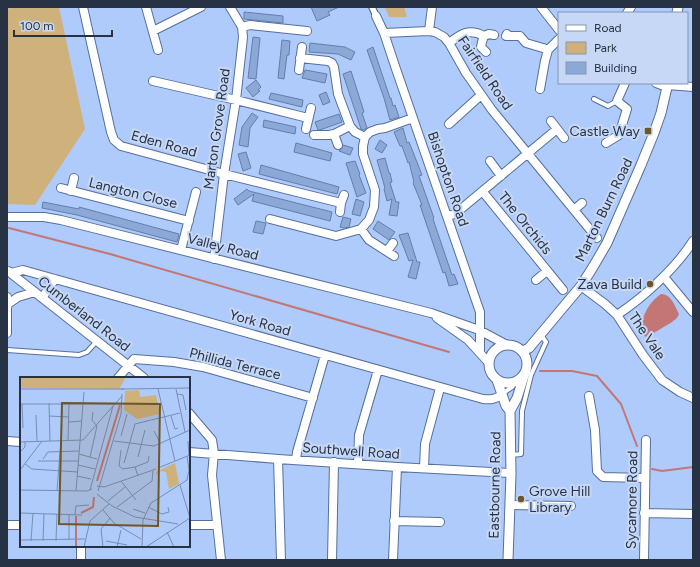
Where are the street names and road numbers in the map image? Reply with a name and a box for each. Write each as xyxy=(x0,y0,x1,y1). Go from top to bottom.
street label: Fairfield Road xyxy=(454,33,516,113)
street label: Marton Grove Road xyxy=(200,67,234,191)
street label: Eden Road xyxy=(129,127,199,161)
street label: Bishopton Road xyxy=(424,129,472,229)
street label: Marton Burn Road xyxy=(572,156,636,264)
street label: Langton Close xyxy=(87,174,179,212)
street label: The Orchids xyxy=(495,188,555,258)
street label: Valley Road xyxy=(186,230,260,264)
street label: Cumberland Road xyxy=(35,273,133,355)
street label: York Road xyxy=(227,306,293,340)
street label: The Vale xyxy=(625,309,669,363)
street label: Phillida Terrace xyxy=(187,344,283,384)
street label: Eastbourne Road xyxy=(486,431,504,539)
street label: Southwell Road xyxy=(302,439,400,463)
street label: Sycamore Road xyxy=(623,451,641,549)

